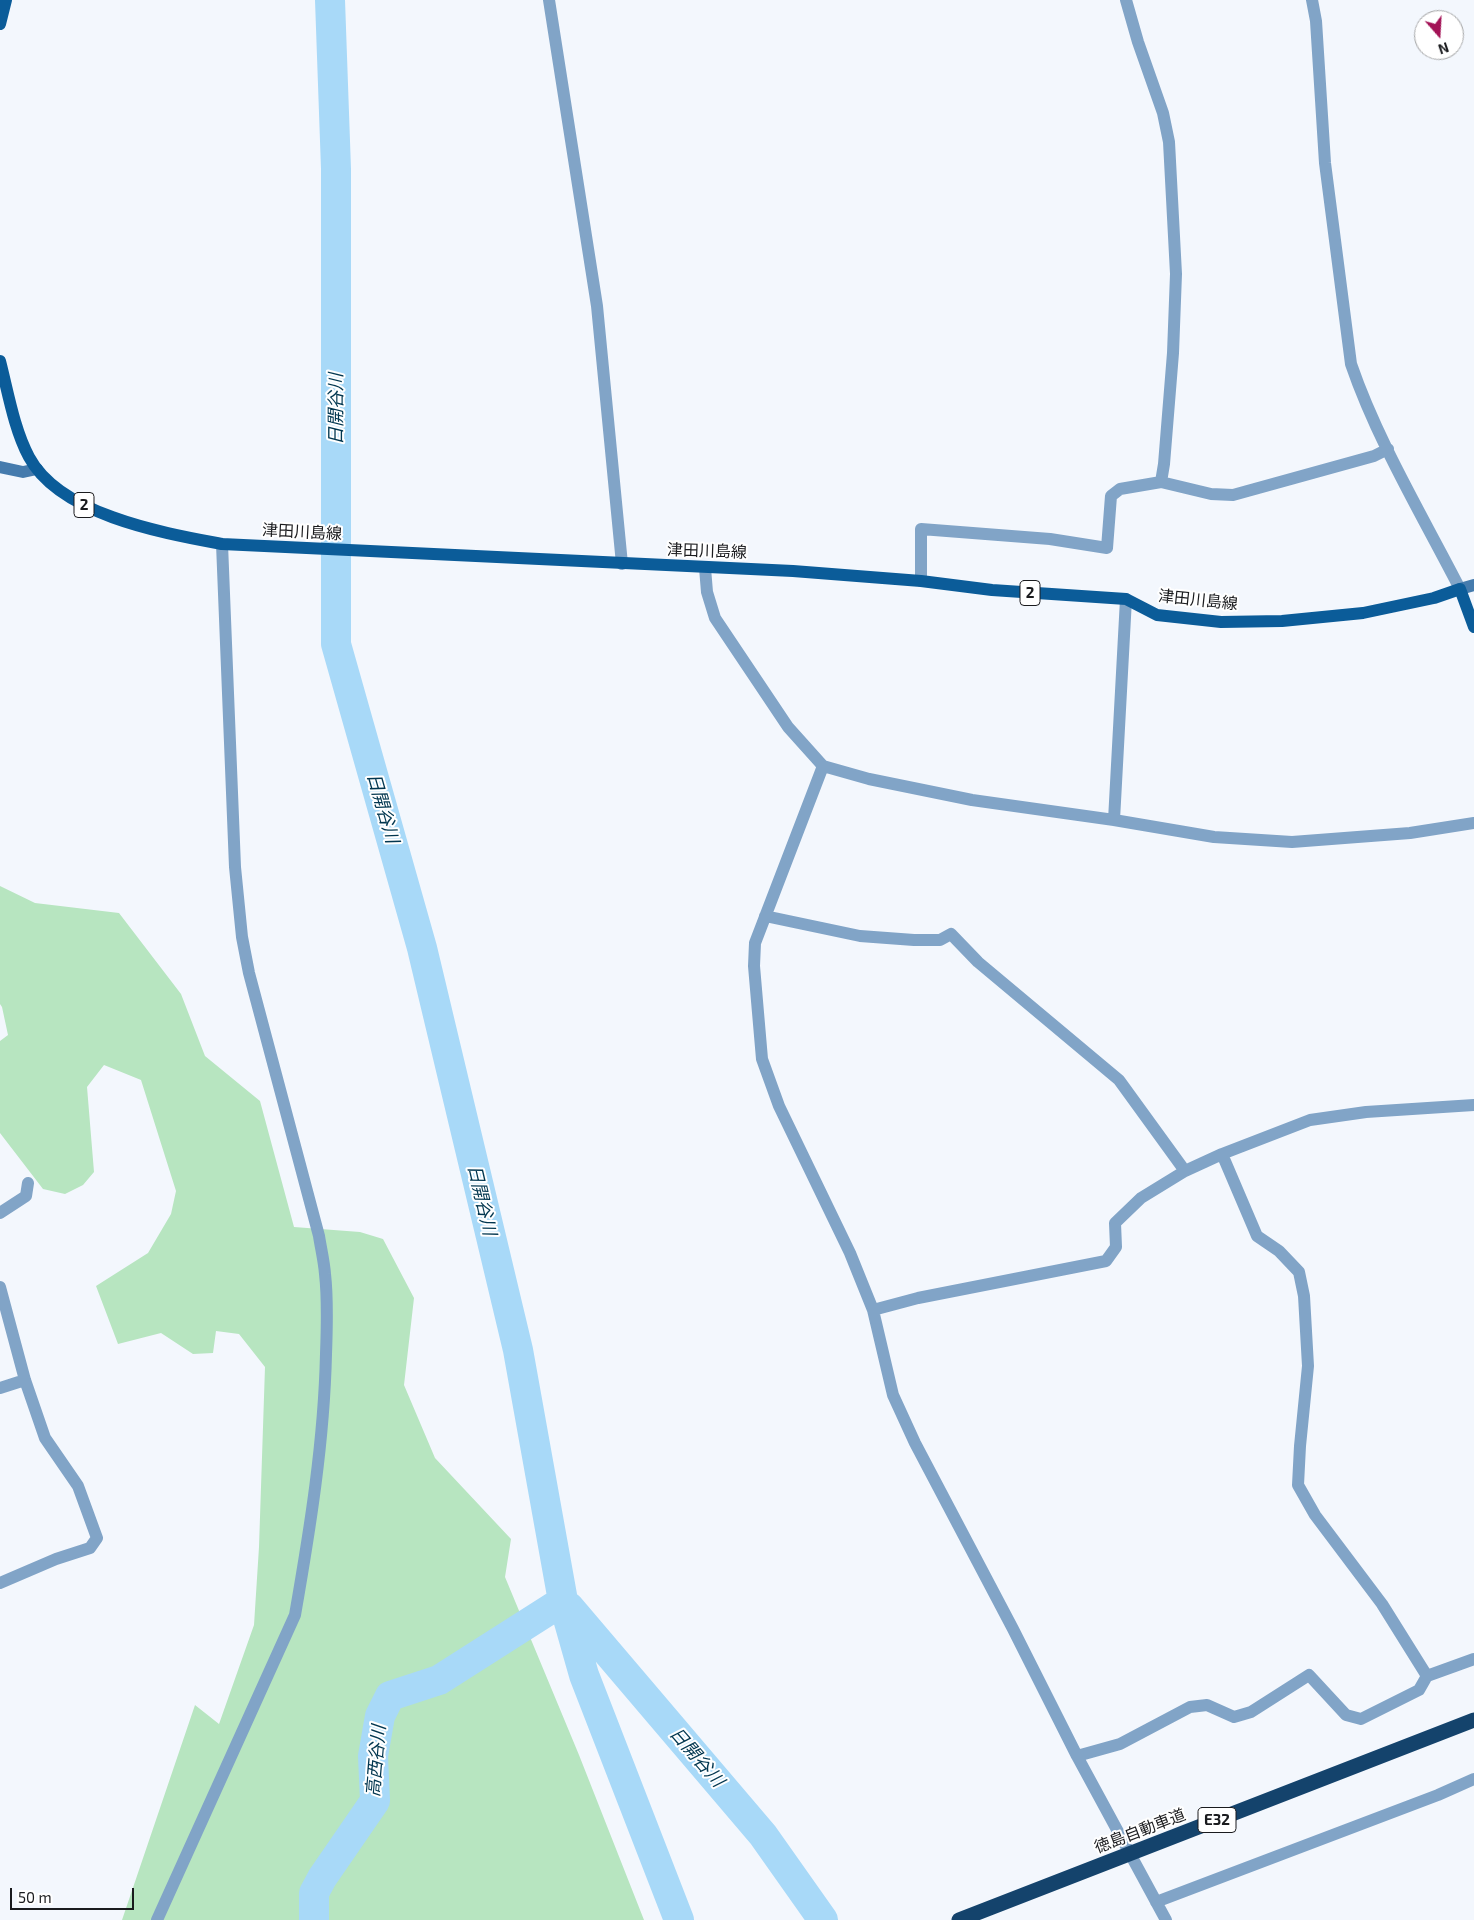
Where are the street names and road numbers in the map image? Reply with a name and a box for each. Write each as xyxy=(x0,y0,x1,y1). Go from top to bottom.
road number: 2 xyxy=(74,492,94,518)
street label: 津田川島線 xyxy=(262,520,342,544)
street label: 津田川島線 xyxy=(667,540,747,562)
road number: 2 xyxy=(1020,580,1040,606)
street label: 津田川島線 xyxy=(1157,586,1239,614)
street label: 徳島自動車道 xyxy=(1092,1805,1188,1857)
road number: E32 xyxy=(1198,1808,1236,1832)

